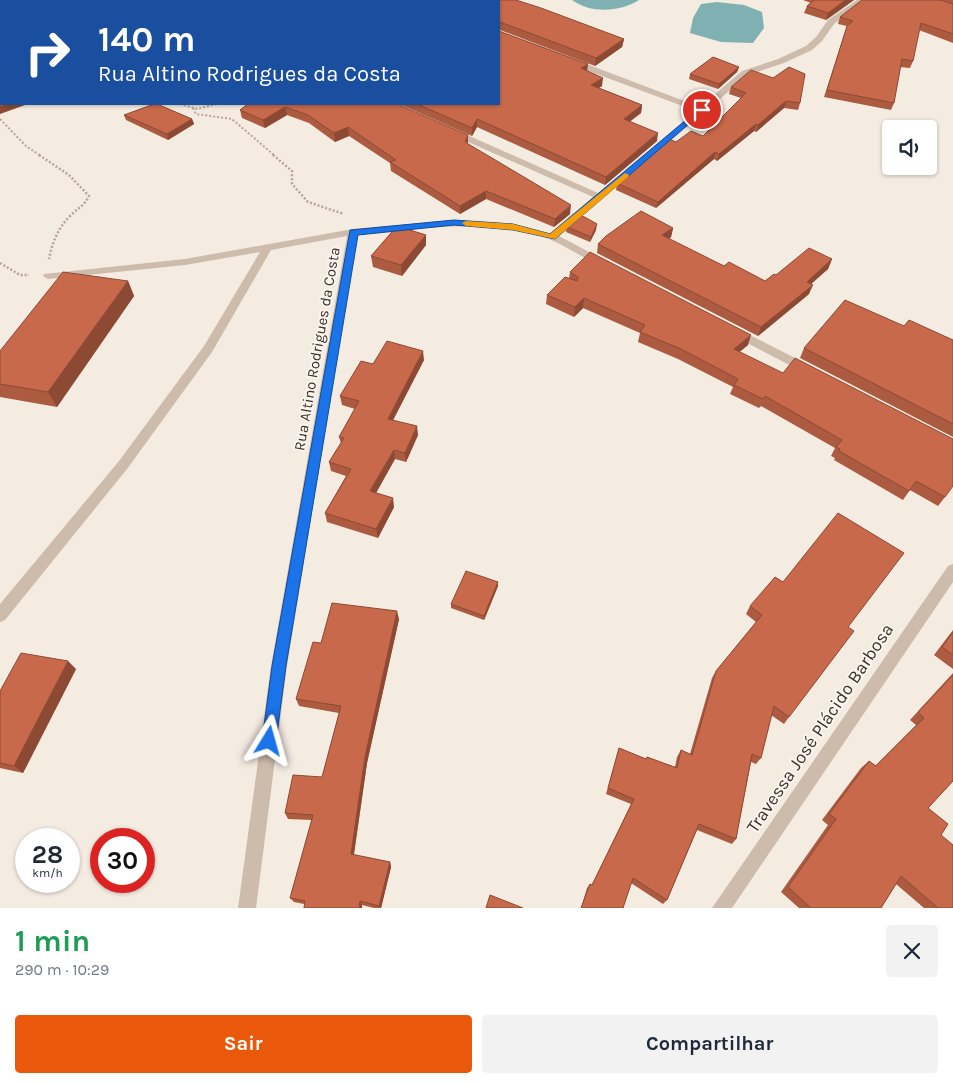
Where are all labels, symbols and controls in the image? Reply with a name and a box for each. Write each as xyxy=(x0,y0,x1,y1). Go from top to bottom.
text: 140 m xyxy=(98,19,196,60)
icon: right xyxy=(15,20,80,85)
text: Rua Altino Rodrigues da Costa xyxy=(98,61,401,87)
pin xyxy=(681,89,723,131)
icon: arrive xyxy=(688,96,716,124)
map controls xyxy=(882,120,937,175)
button: sound xyxy=(882,120,937,175)
street label: Rua Altino Rodrigues da Costa xyxy=(290,246,344,452)
street label: Travessa José Plácido Barbosa xyxy=(742,619,898,837)
position arrow xyxy=(242,714,294,766)
speed limit sign: 30 xyxy=(90,828,155,893)
text: 28 xyxy=(32,840,63,869)
text: km/h xyxy=(32,866,63,880)
text: 1 min xyxy=(15,923,90,959)
button: close xyxy=(886,925,938,977)
text: 290 m · 10:29 xyxy=(15,960,109,979)
button: Sair xyxy=(15,1015,472,1073)
button: Compartilhar xyxy=(482,1015,938,1073)

